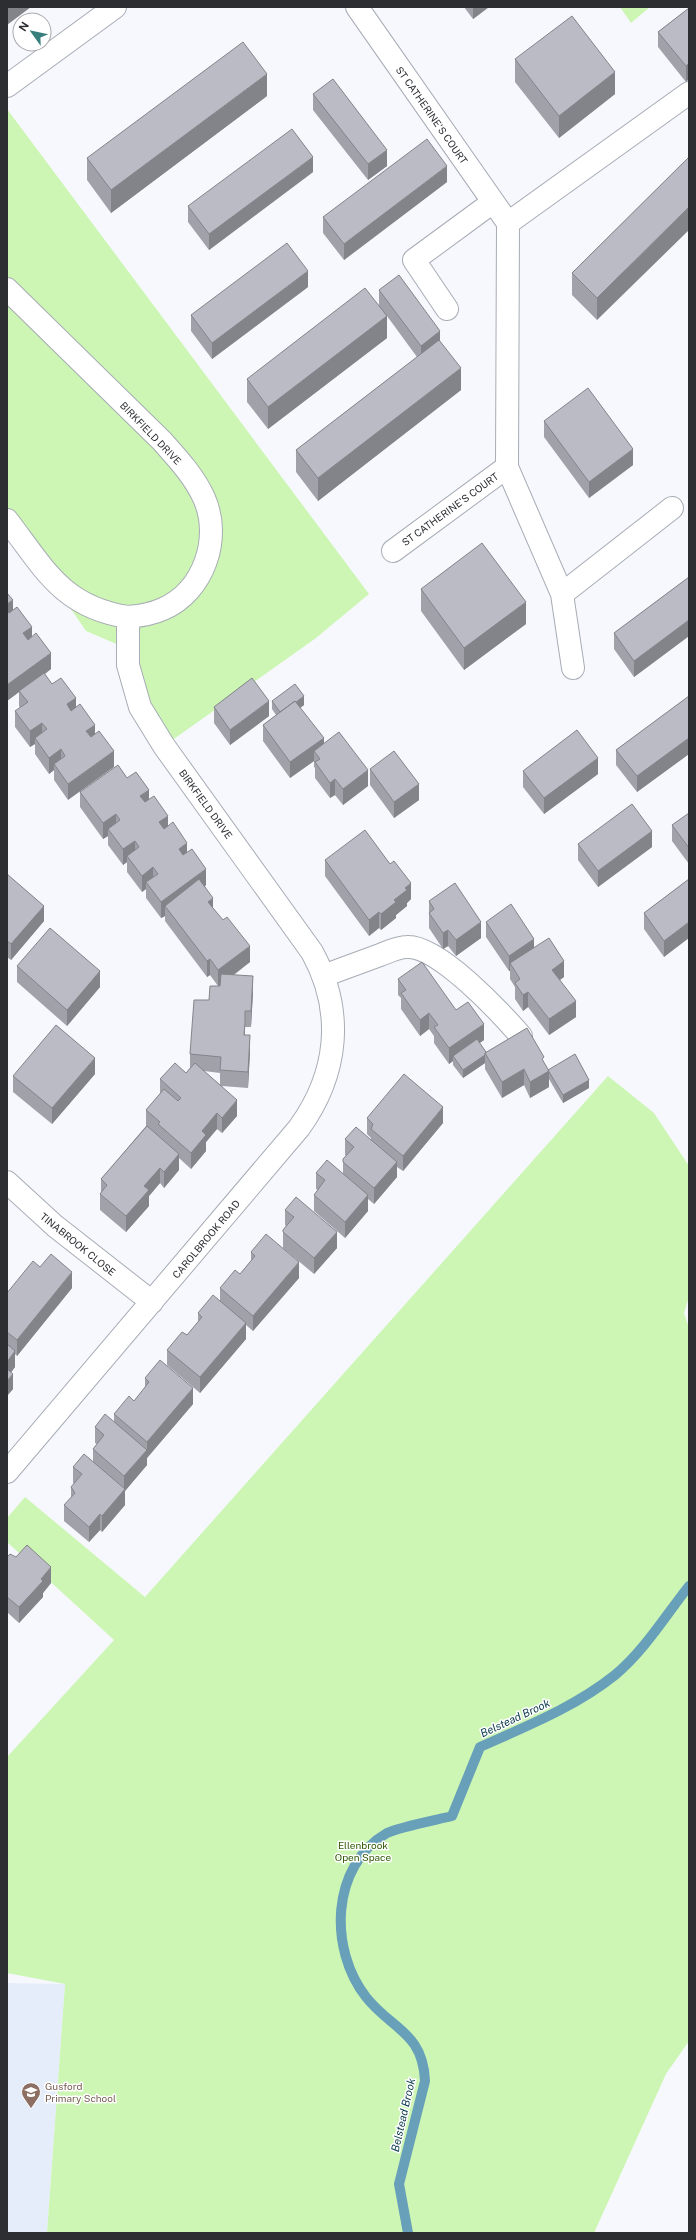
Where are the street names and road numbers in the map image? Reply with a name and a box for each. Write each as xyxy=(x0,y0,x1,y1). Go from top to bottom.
street label: ST CATHERINE'S COURT xyxy=(394,64,470,166)
street label: BIRKFIELD DRIVE xyxy=(118,399,184,467)
street label: ST CATHERINE'S COURT xyxy=(399,470,501,548)
street label: BIRKFIELD DRIVE xyxy=(177,767,235,841)
street label: CAROLBROOK ROAD xyxy=(170,1197,242,1281)
street label: TINABROOK CLOSE xyxy=(38,1210,118,1278)

